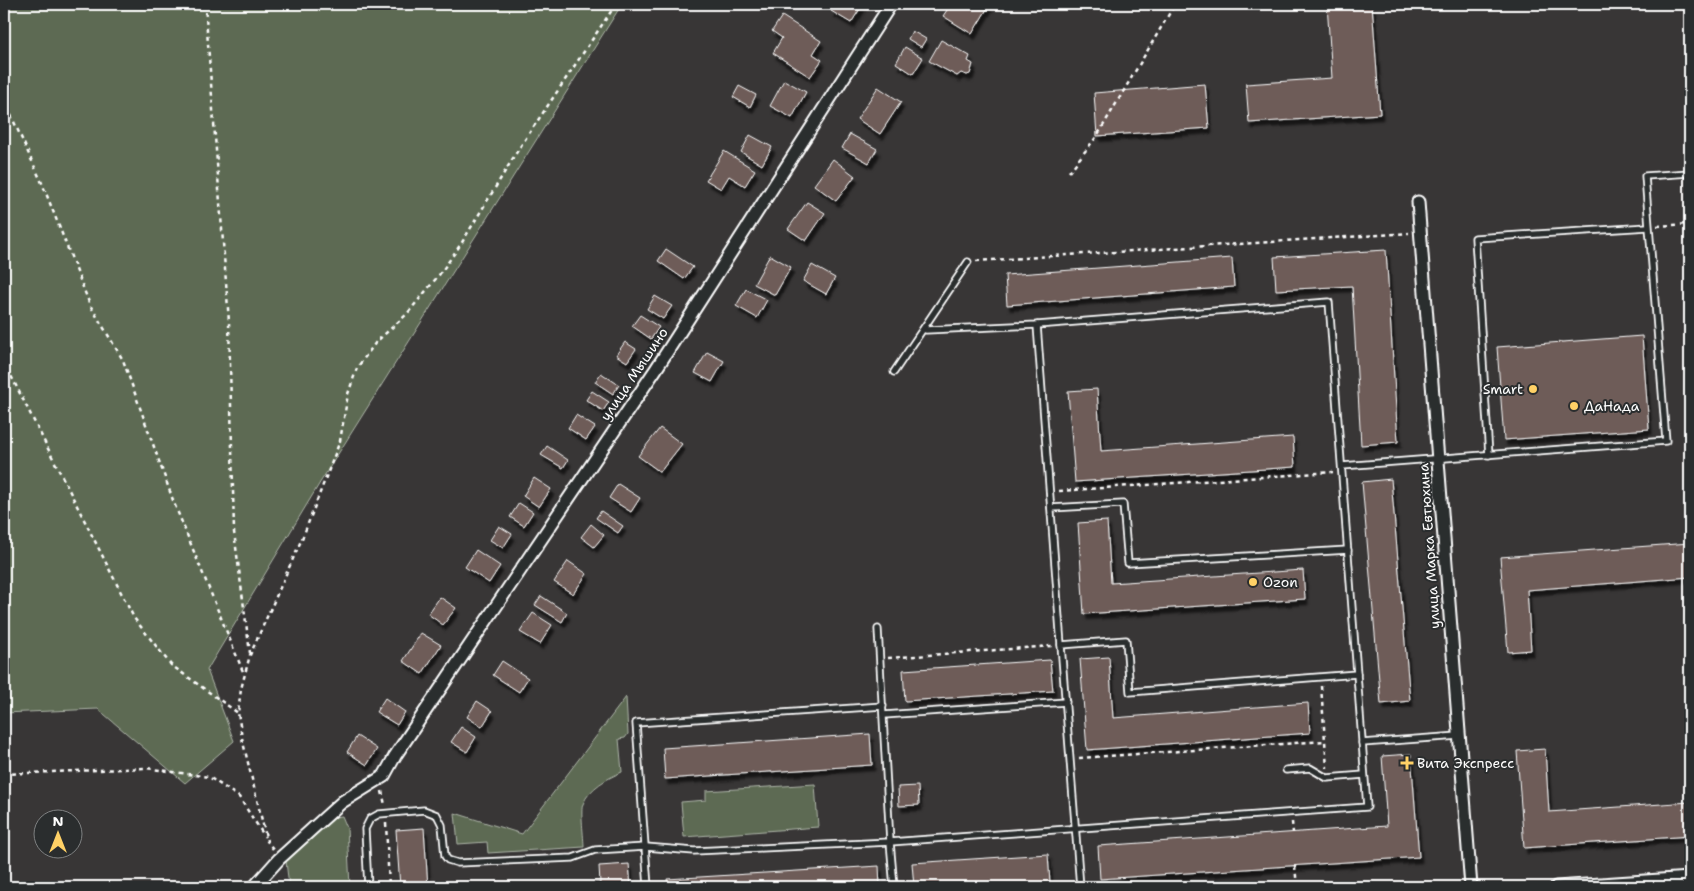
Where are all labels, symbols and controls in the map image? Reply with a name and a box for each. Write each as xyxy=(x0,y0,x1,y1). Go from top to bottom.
street label: улица Мышино xyxy=(596,324,672,424)
place label: Smart xyxy=(1483,380,1523,398)
marker: Smart xyxy=(1527,383,1539,395)
place label: ДаНада xyxy=(1584,397,1640,415)
marker: ДаНада xyxy=(1568,400,1580,412)
street label: улица Марка Евтюхина xyxy=(1414,462,1444,629)
place label: Ozon xyxy=(1263,573,1298,591)
marker: Ozon xyxy=(1247,576,1259,588)
place label: Вита Экспресс xyxy=(1417,754,1514,772)
marker: Вита Экспресс xyxy=(1401,757,1413,769)
north arrow xyxy=(32,808,82,858)
text: N xyxy=(52,812,64,830)

